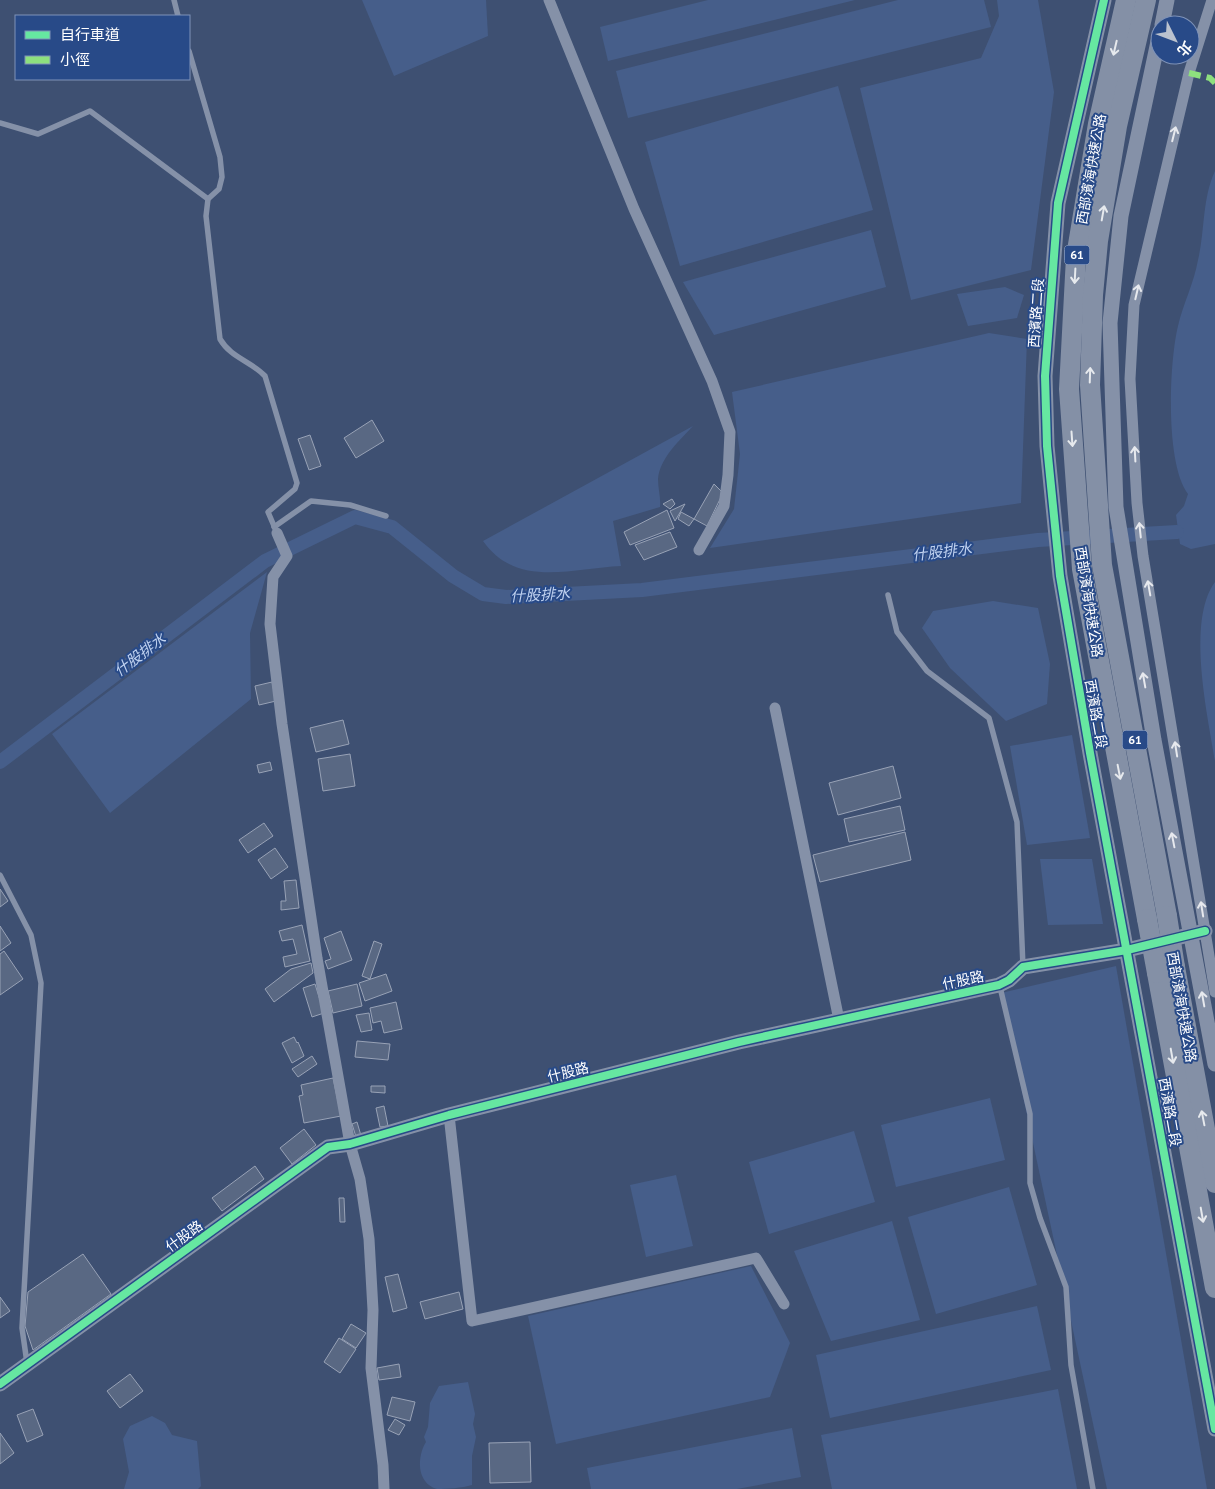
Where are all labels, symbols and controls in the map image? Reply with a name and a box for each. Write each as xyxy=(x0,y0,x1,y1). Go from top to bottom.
legend xyxy=(15,15,190,80)
north arrow xyxy=(1150,15,1200,65)
text: 自行車道 xyxy=(60,25,120,44)
text: 北 xyxy=(1173,37,1196,60)
one-way arrow xyxy=(1110,39,1119,55)
text: 小徑 xyxy=(60,50,90,69)
street label: 西部濱海快速公路 xyxy=(1072,112,1110,226)
one-way arrow xyxy=(1170,127,1179,143)
one-way arrow xyxy=(1098,206,1108,222)
road number: 61 xyxy=(1064,246,1090,264)
one-way arrow xyxy=(1071,268,1080,284)
street label: 西濱路二段 xyxy=(1025,277,1047,349)
one-way arrow xyxy=(1133,285,1142,301)
one-way arrow xyxy=(1086,368,1095,384)
one-way arrow xyxy=(1068,430,1077,446)
one-way arrow xyxy=(1130,446,1139,462)
one-way arrow xyxy=(1135,522,1145,538)
water label: 什股排水 xyxy=(911,538,974,565)
street label: 西部濱海快速公路 xyxy=(1071,545,1107,659)
one-way arrow xyxy=(1143,581,1153,597)
water label: 什股排水 xyxy=(510,583,571,606)
water label: 什股排水 xyxy=(110,628,170,680)
one-way arrow xyxy=(1138,672,1148,688)
street label: 西濱路二段 xyxy=(1081,678,1111,750)
road number: 61 xyxy=(1122,730,1148,750)
one-way arrow xyxy=(1170,741,1180,757)
one-way arrow xyxy=(1115,763,1125,779)
one-way arrow xyxy=(1168,832,1177,848)
one-way arrow xyxy=(1196,901,1206,917)
street label: 西部濱海快速公路 xyxy=(1163,950,1201,1064)
street label: 什股路 xyxy=(941,967,985,993)
one-way arrow xyxy=(1198,992,1207,1008)
one-way arrow xyxy=(1168,1047,1178,1063)
street label: 什股路 xyxy=(545,1058,591,1086)
street label: 西濱路二段 xyxy=(1155,1076,1185,1148)
one-way arrow xyxy=(1197,1110,1207,1126)
one-way arrow xyxy=(1197,1207,1207,1223)
street label: 什股路 xyxy=(162,1216,206,1256)

